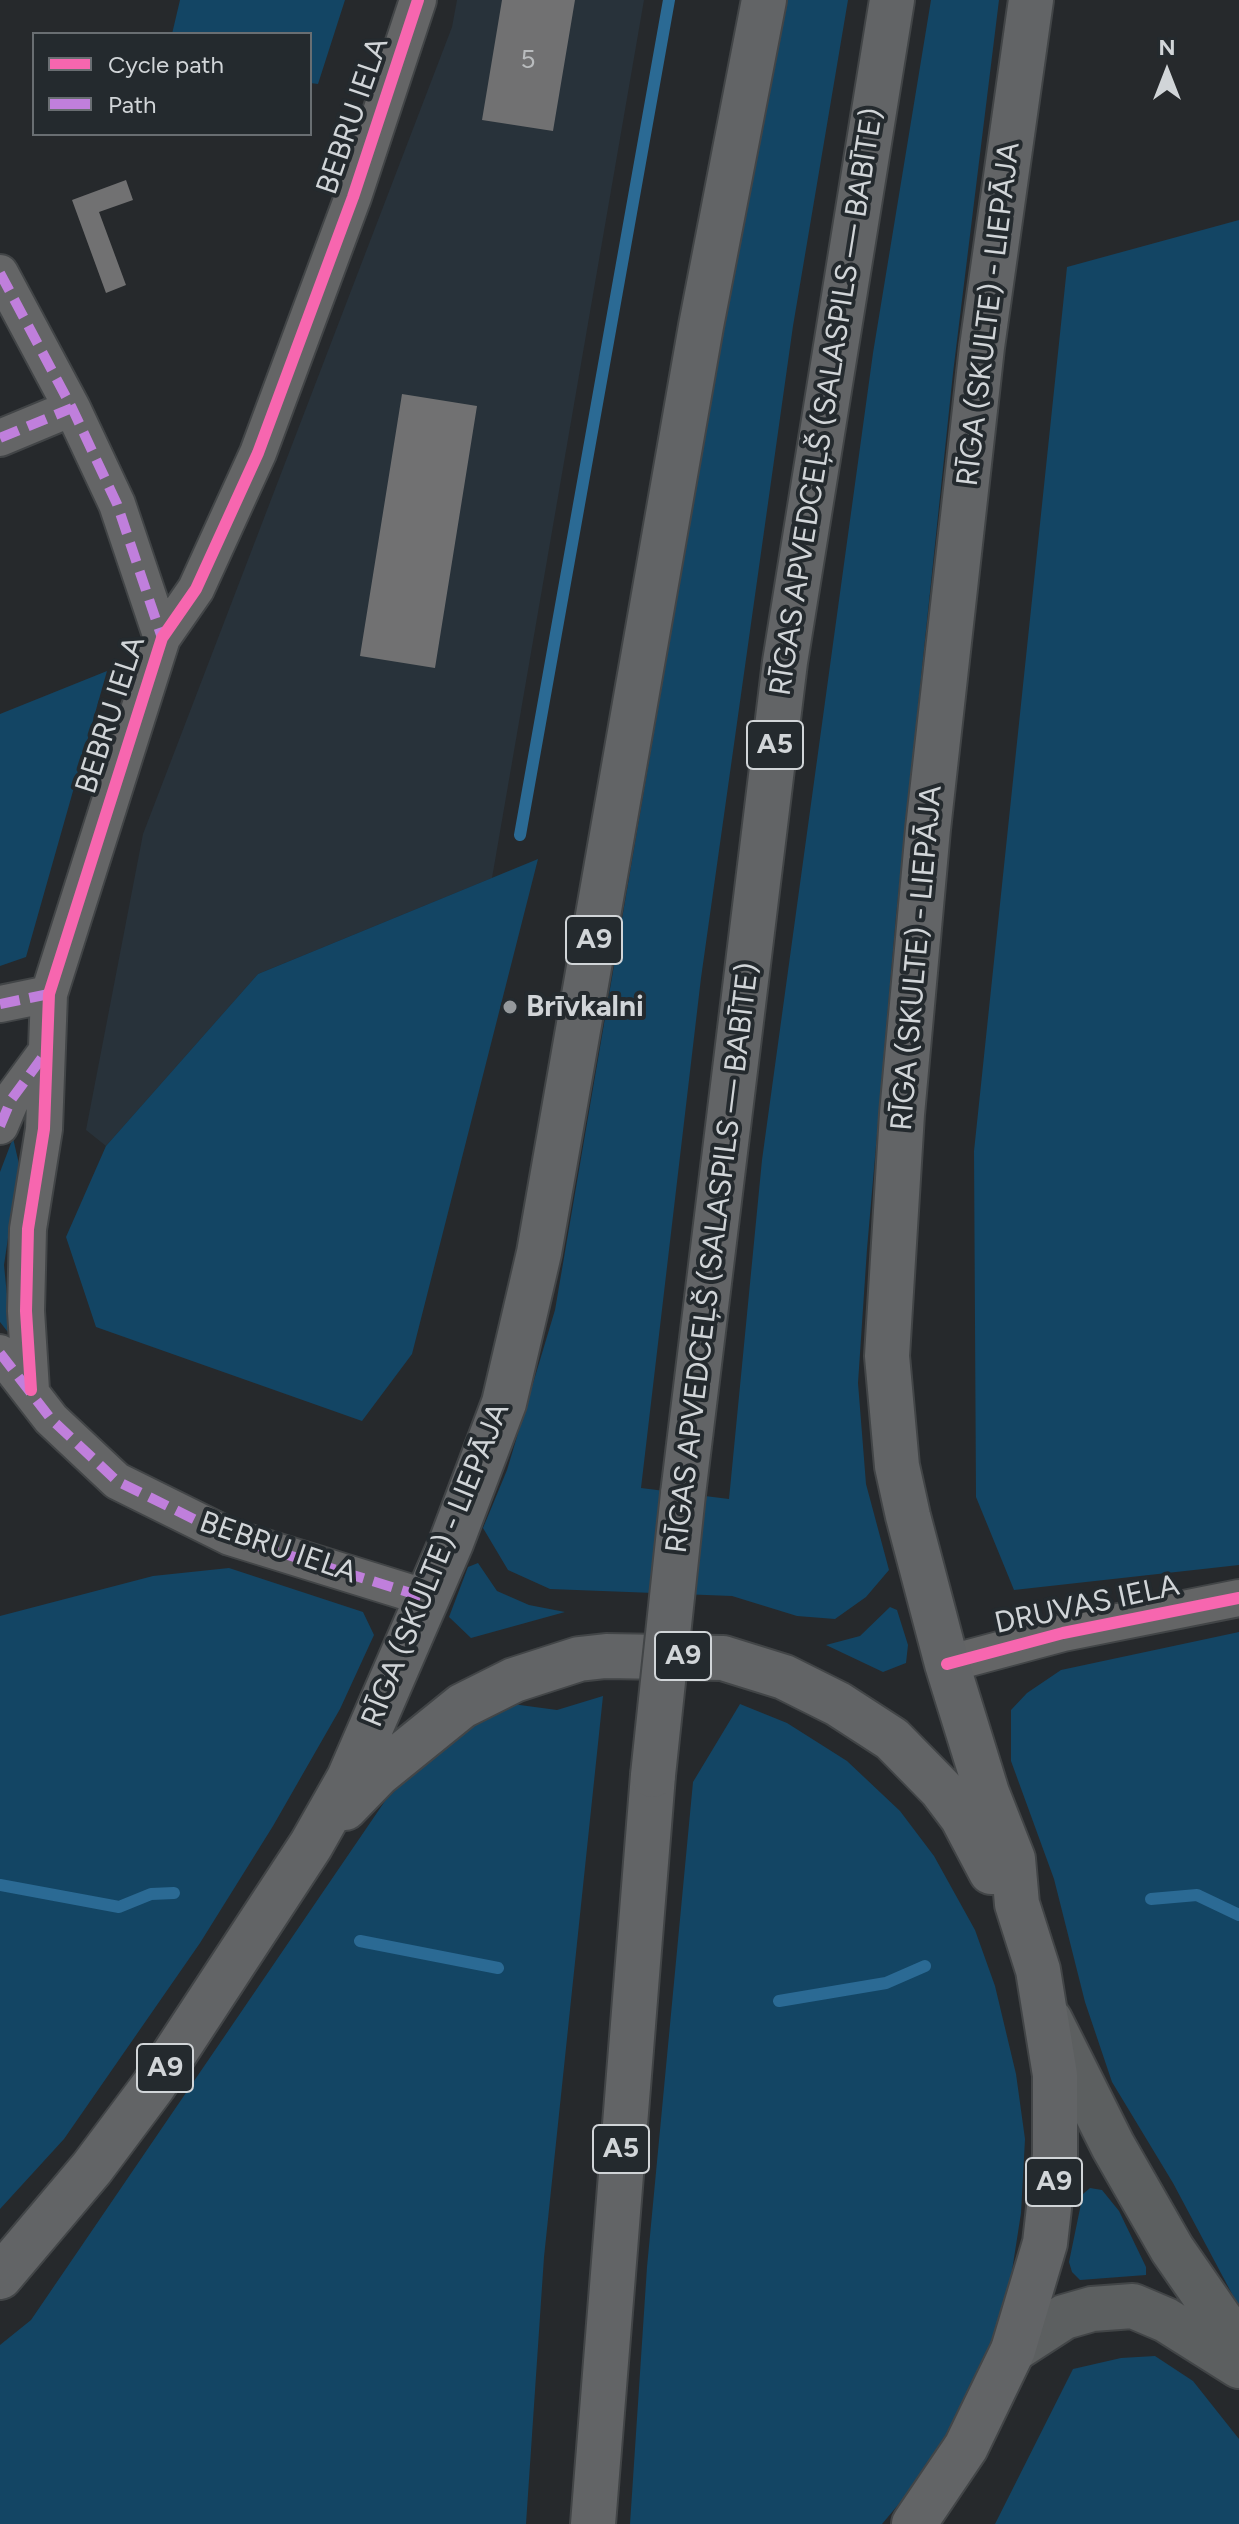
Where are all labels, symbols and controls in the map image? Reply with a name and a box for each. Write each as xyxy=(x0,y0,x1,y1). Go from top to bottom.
legend xyxy=(32,32,312,136)
north arrow xyxy=(1127,32,1207,112)
street label: BEBRU IELA xyxy=(309,33,397,199)
text: N xyxy=(1158,34,1176,61)
house number: 5 xyxy=(521,44,535,76)
text: Cycle path xyxy=(108,50,224,79)
text: Path xyxy=(108,90,156,119)
street label: RĪGAS APVEDCEĻŠ (SALASPILS — BABĪTE) xyxy=(763,106,891,698)
street label: RĪGA (SKULTE) - LIEPĀJA xyxy=(950,140,1028,488)
street label: BEBRU IELA xyxy=(69,632,153,798)
road number: A5 xyxy=(747,721,803,769)
street label: RĪGA (SKULTE) - LIEPĀJA xyxy=(884,784,950,1132)
road number: A9 xyxy=(566,916,622,964)
street label: RĪGAS APVEDCEĻŠ (SALASPILS — BABĪTE) xyxy=(659,961,767,1555)
place label: Brīvkalni xyxy=(526,989,644,1025)
marker: Brīvkalni xyxy=(501,998,519,1016)
street label: RĪGA (SKULTE) - LIEPĀJA xyxy=(354,1398,518,1732)
street label: BEBRU IELA xyxy=(195,1504,361,1592)
street label: DRUVAS IELA xyxy=(991,1568,1183,1642)
road number: A9 xyxy=(655,1632,711,1680)
road number: A9 xyxy=(137,2044,193,2092)
road number: A5 xyxy=(593,2125,649,2173)
road number: A9 xyxy=(1026,2158,1082,2206)

